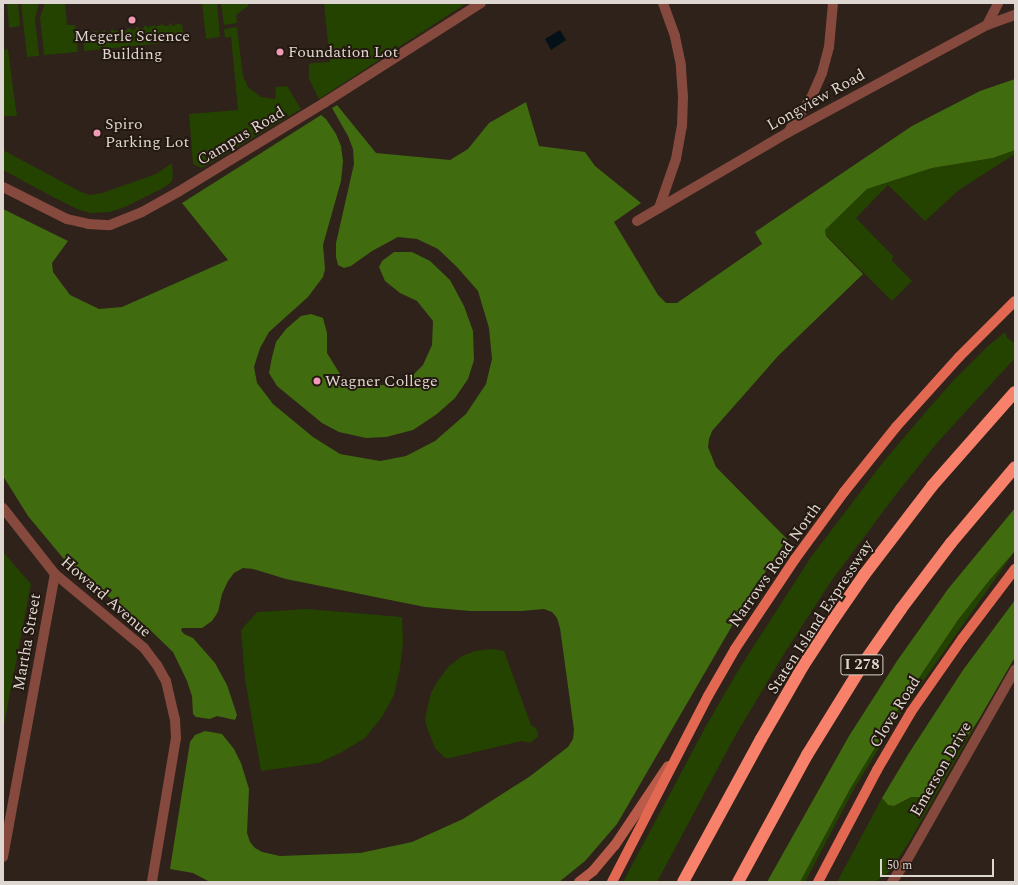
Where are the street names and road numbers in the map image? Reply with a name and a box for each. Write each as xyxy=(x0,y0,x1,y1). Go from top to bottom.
street label: Longview Road xyxy=(764,65,868,135)
street label: Campus Road xyxy=(194,102,288,170)
street label: Narrows Road North xyxy=(725,499,825,631)
street label: Staten Island Expressway xyxy=(763,537,877,697)
street label: Howard Avenue xyxy=(57,552,155,642)
street label: Martha Street xyxy=(9,592,45,692)
road number: I 278 xyxy=(840,652,884,678)
street label: Clove Road xyxy=(866,673,924,751)
street label: Emerson Drive xyxy=(906,718,976,820)

